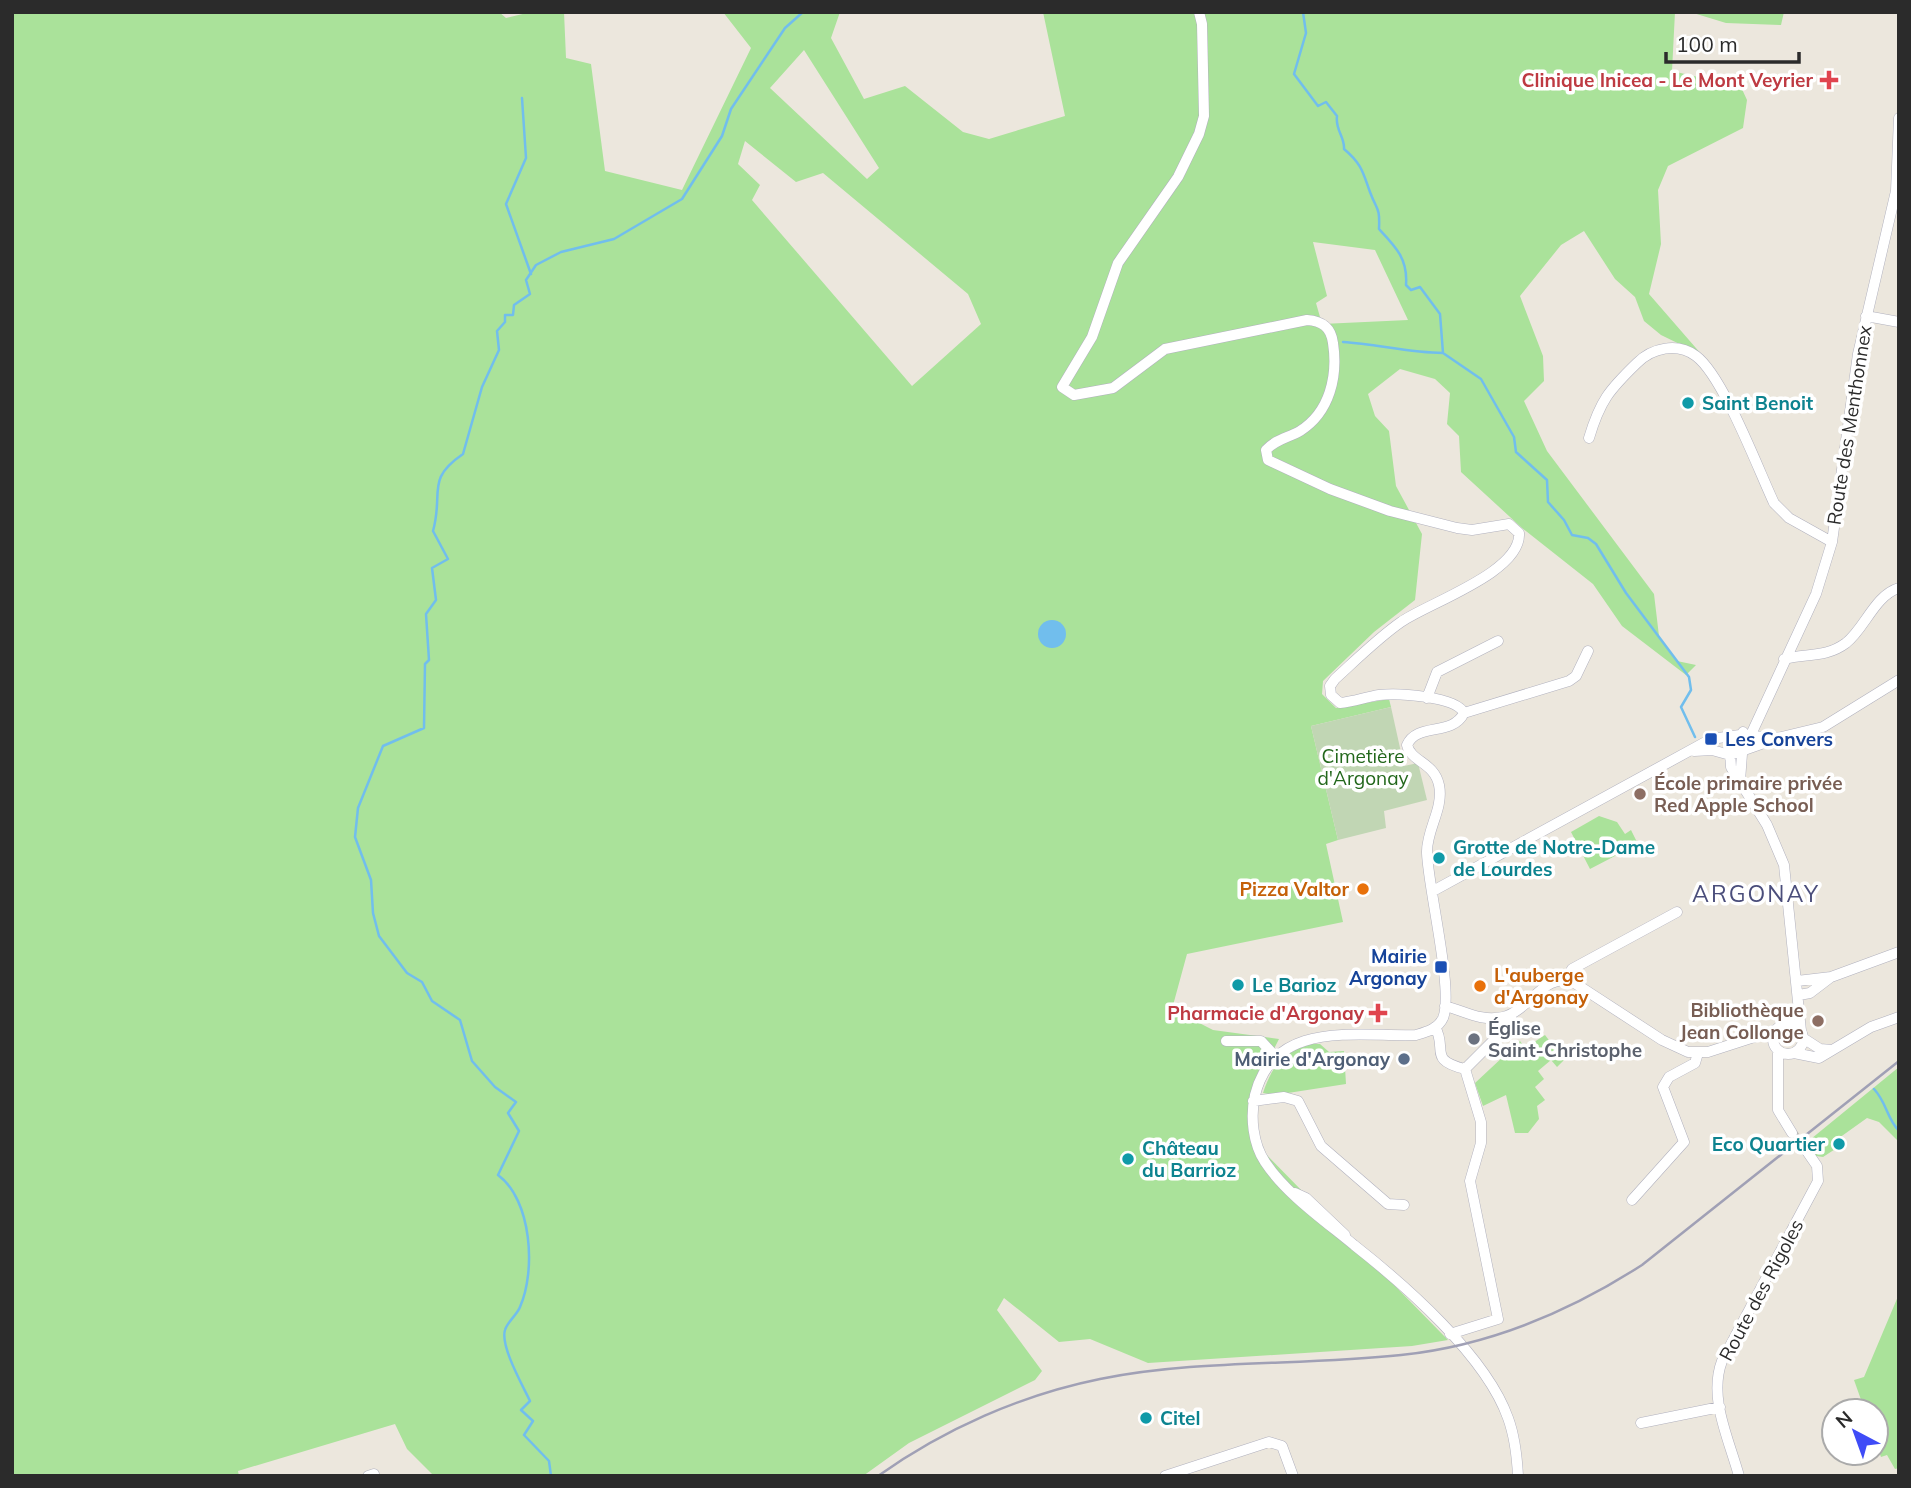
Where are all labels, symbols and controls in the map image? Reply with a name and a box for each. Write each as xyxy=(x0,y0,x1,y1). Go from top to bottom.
scale bar xyxy=(1666,21,1799,65)
text: 100 m xyxy=(1676,31,1738,57)
place label: Clinique Inicea - Le Mont Veyrier xyxy=(1522,68,1814,92)
marker: Clinique Inicea - Le Mont Veyrier xyxy=(1819,70,1839,90)
street label: Route des Menthonnex xyxy=(1821,323,1877,527)
place label: Saint Benoit xyxy=(1702,391,1813,415)
marker: Saint Benoit xyxy=(1680,395,1696,411)
place label: Les Convers xyxy=(1725,727,1833,751)
marker: Les Convers xyxy=(1703,731,1719,747)
park label: Cimetière d'Argonay xyxy=(1317,744,1409,790)
place label: École primaire privée Red Apple School xyxy=(1654,771,1843,817)
marker: École primaire privée Red Apple School xyxy=(1632,786,1648,802)
place label: Grotte de Notre-Dame de Lourdes xyxy=(1453,835,1655,881)
marker: Grotte de Notre-Dame de Lourdes xyxy=(1431,850,1447,866)
place label: Pizza Valtor xyxy=(1239,877,1350,901)
district label: ARGONAY xyxy=(1692,879,1820,908)
marker: Pizza Valtor xyxy=(1355,881,1371,897)
place label: Mairie Argonay xyxy=(1349,944,1428,990)
marker: Mairie Argonay xyxy=(1433,959,1449,975)
place label: L'auberge d'Argonay xyxy=(1494,963,1589,1009)
place label: Le Barioz xyxy=(1252,973,1337,997)
marker: Le Barioz xyxy=(1230,977,1246,993)
marker: L'auberge d'Argonay xyxy=(1472,978,1488,994)
place label: Bibliothèque Jean Collonge xyxy=(1680,998,1804,1044)
place label: Pharmacie d'Argonay xyxy=(1167,1001,1365,1025)
marker: Pharmacie d'Argonay xyxy=(1370,1005,1386,1021)
marker: Bibliothèque Jean Collonge xyxy=(1810,1013,1826,1029)
place label: Église Saint-Christophe xyxy=(1488,1016,1642,1062)
marker: Église Saint-Christophe xyxy=(1466,1031,1482,1047)
place label: Mairie d'Argonay xyxy=(1234,1047,1391,1071)
marker: Mairie d'Argonay xyxy=(1396,1051,1412,1067)
place label: Eco Quartier xyxy=(1712,1132,1826,1156)
place label: Château du Barrioz xyxy=(1142,1136,1236,1182)
marker: Eco Quartier xyxy=(1831,1136,1847,1152)
marker: Château du Barrioz xyxy=(1120,1151,1136,1167)
street label: Route des Rigoles xyxy=(1714,1215,1808,1365)
north arrow xyxy=(1820,1397,1890,1467)
text: N xyxy=(1831,1405,1857,1433)
place label: Citel xyxy=(1160,1406,1200,1430)
marker: Citel xyxy=(1138,1410,1154,1426)

